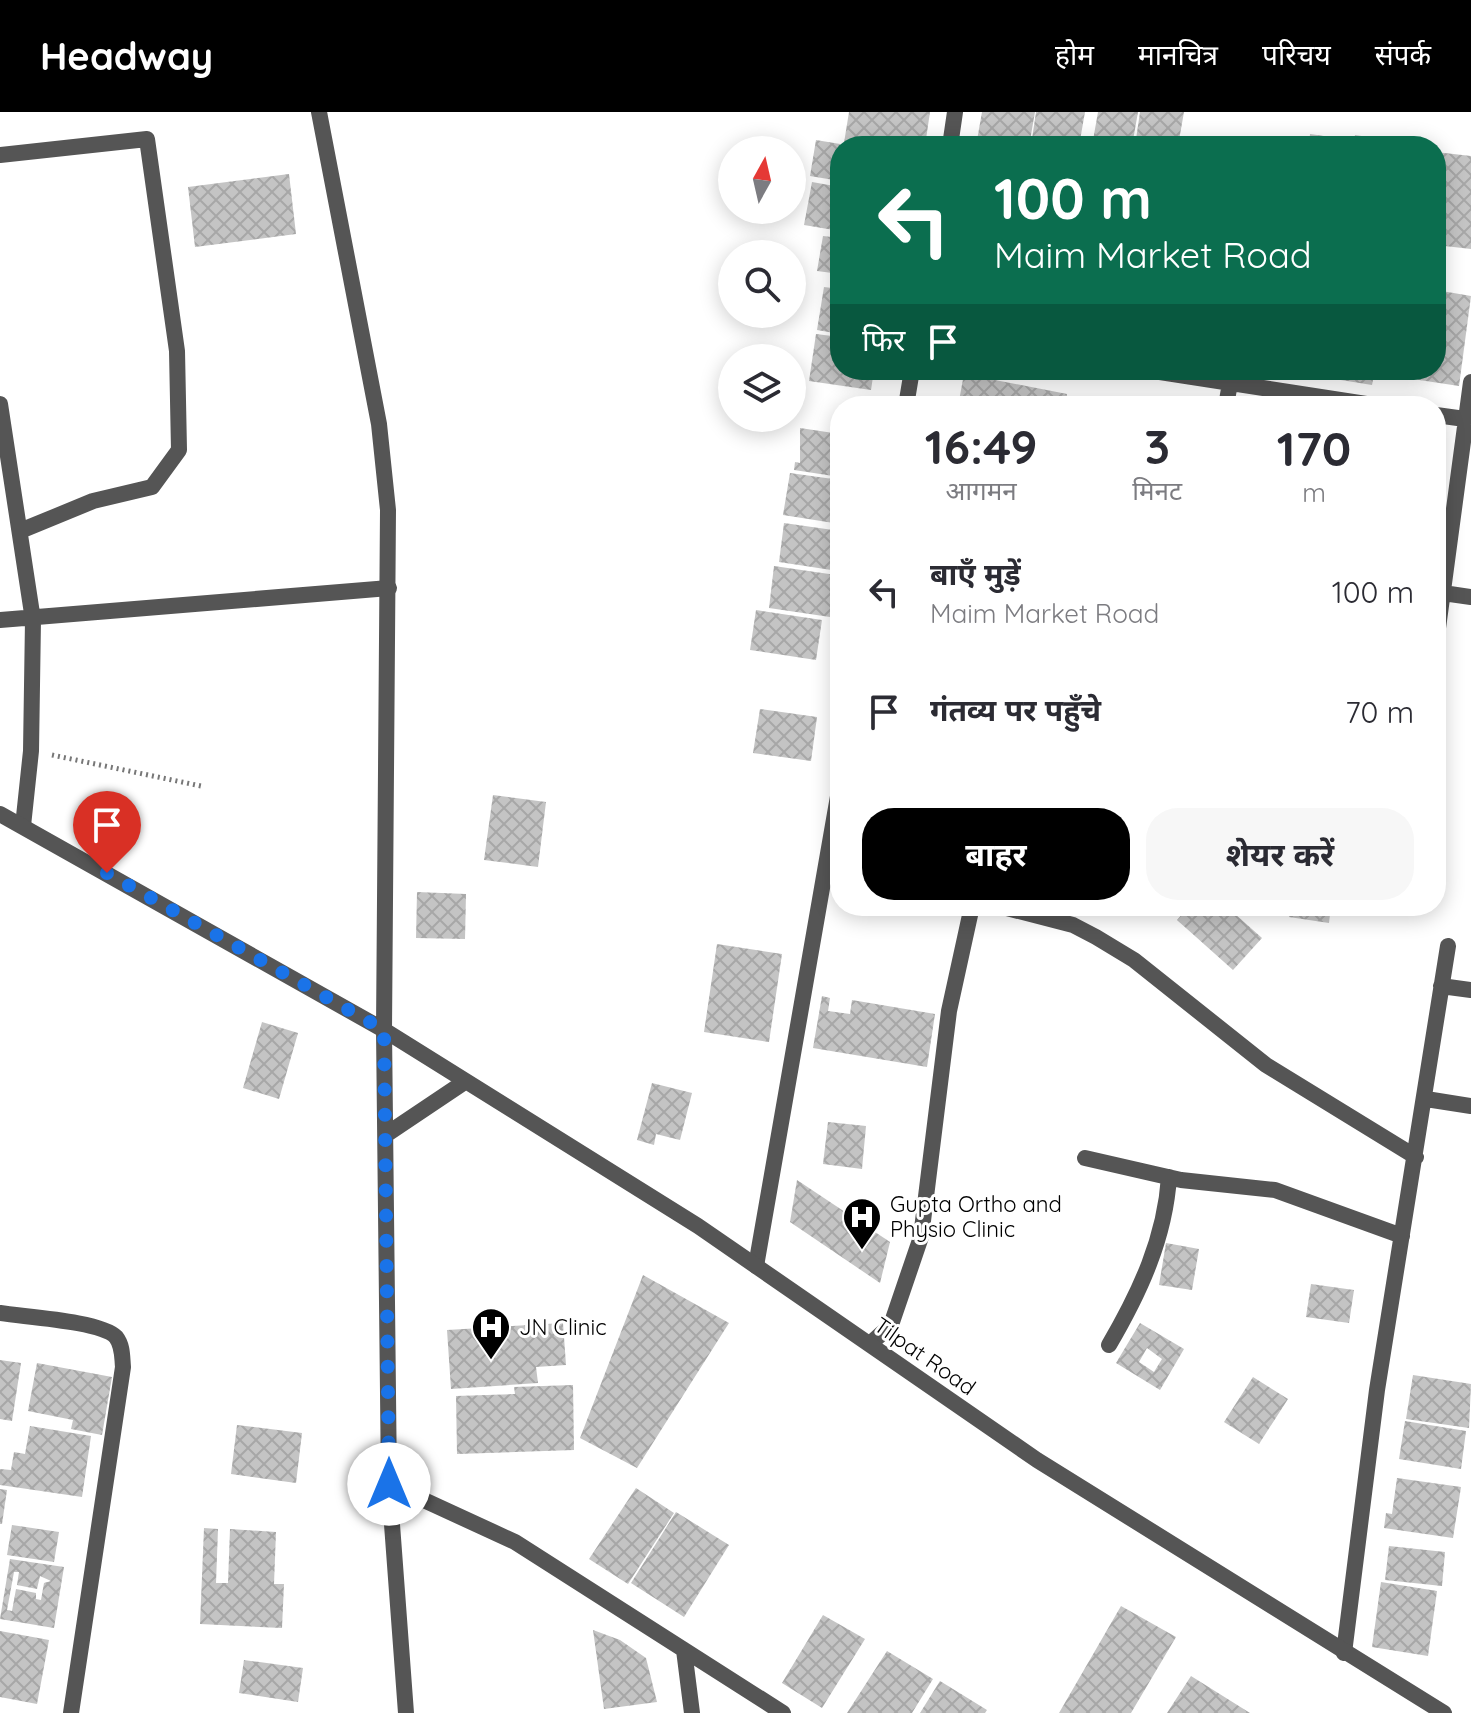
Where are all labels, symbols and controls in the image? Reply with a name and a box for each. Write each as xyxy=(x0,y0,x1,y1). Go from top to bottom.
text: Headway xyxy=(40,32,213,80)
text: होम xyxy=(1055,37,1094,72)
text: मानचित्र xyxy=(1138,37,1218,72)
text: परिचय xyxy=(1262,37,1331,72)
text: संपर्क xyxy=(1375,37,1431,72)
north arrow xyxy=(718,136,806,224)
map controls xyxy=(718,136,806,432)
text: 100 m xyxy=(994,163,1152,233)
icon: left xyxy=(862,168,966,272)
text: Maim Market Road xyxy=(994,232,1312,277)
button: search xyxy=(718,240,806,328)
icon: arrive xyxy=(921,320,965,364)
text: फिर xyxy=(862,321,905,359)
button: layers xyxy=(718,344,806,432)
text: 16:49 xyxy=(925,416,1038,476)
text: 3 xyxy=(1144,416,1170,476)
text: 170 xyxy=(1277,418,1351,478)
text: आगमन xyxy=(946,474,1017,507)
text: मिनट xyxy=(1132,474,1182,507)
text: m xyxy=(1302,476,1326,509)
text: बाएँ मुड़ें xyxy=(930,555,1021,593)
icon: left xyxy=(862,570,906,614)
text: 100 m xyxy=(1332,573,1414,611)
text: Maim Market Road xyxy=(930,597,1159,630)
icon: arrive xyxy=(862,690,906,734)
text: गंतव्य पर पहुँचे xyxy=(930,691,1101,729)
text: 70 m xyxy=(1345,693,1414,731)
pin xyxy=(73,791,141,873)
icon: arrive xyxy=(85,803,129,847)
button: बाहर xyxy=(862,808,1130,900)
button: शेयर करें xyxy=(1146,808,1414,900)
place label: Gupta Ortho and Physio Clinic xyxy=(890,1190,1062,1243)
hospital icon: Gupta Ortho and Physio Clinic xyxy=(841,1196,883,1251)
hospital icon: JN Clinic xyxy=(470,1306,512,1361)
street label: Tilpat Road xyxy=(869,1311,981,1401)
place label: JN Clinic xyxy=(519,1313,607,1341)
position arrow xyxy=(347,1442,431,1526)

